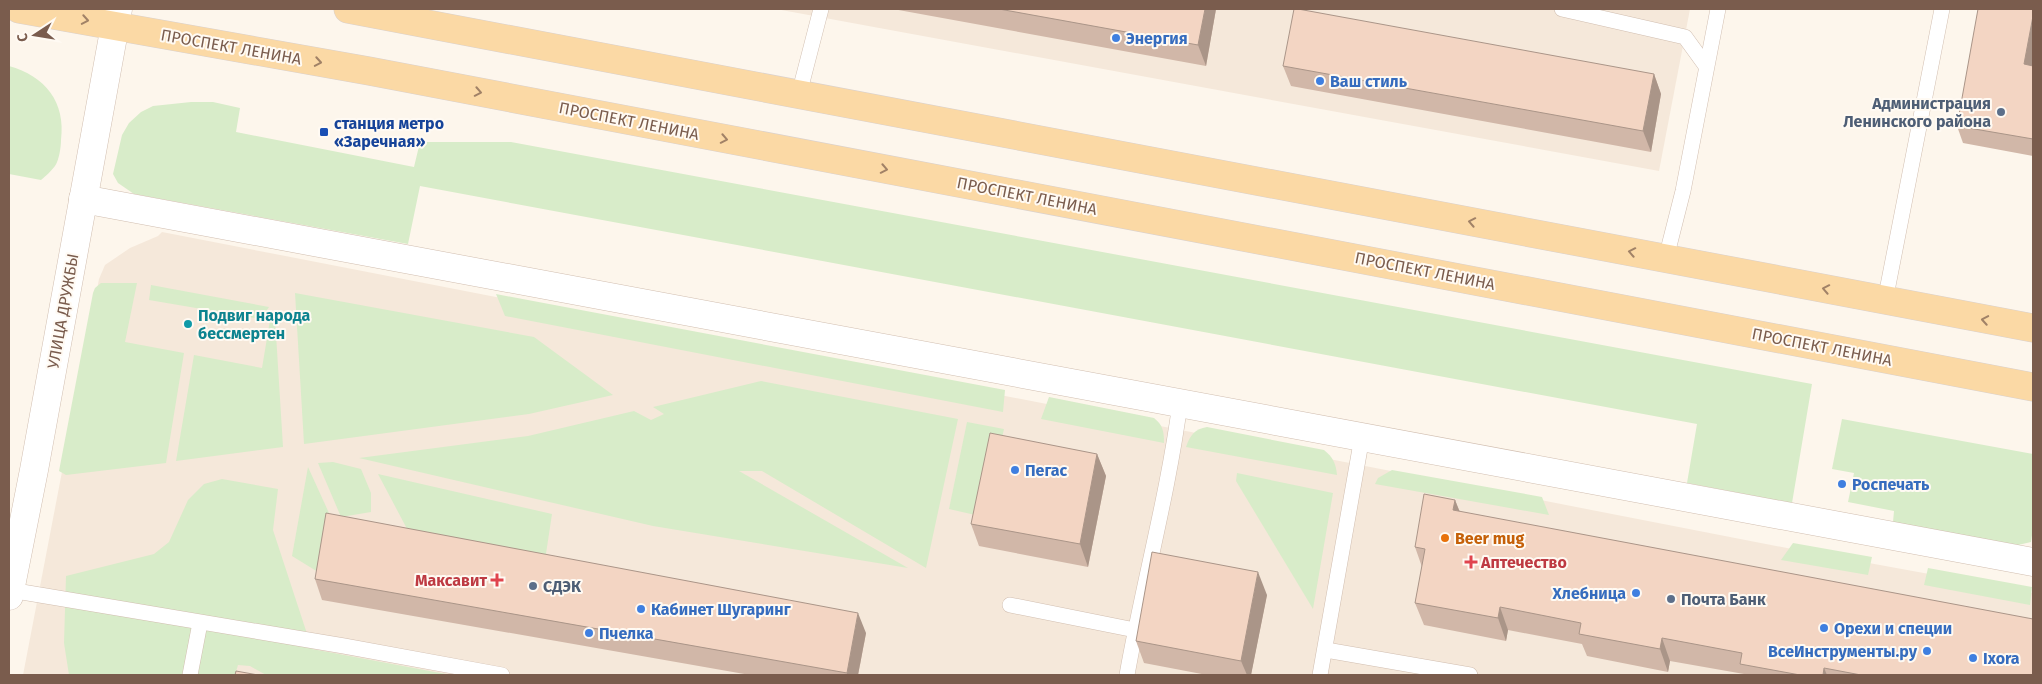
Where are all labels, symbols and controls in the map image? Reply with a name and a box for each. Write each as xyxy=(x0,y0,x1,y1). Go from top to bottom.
north arrow xyxy=(10,10,60,60)
one-way arrow xyxy=(80,15,89,25)
street label: ПРОСПЕКТ ЛЕНИНА xyxy=(159,25,304,69)
place label: Энергия xyxy=(1126,29,1188,48)
text: С xyxy=(14,32,32,43)
marker: Энергия xyxy=(1110,32,1122,44)
one-way arrow xyxy=(314,57,323,67)
place label: Ваш стиль xyxy=(1330,72,1408,91)
marker: Ваш стиль xyxy=(1314,75,1326,87)
one-way arrow xyxy=(474,87,483,97)
place label: Администрация Ленинского района xyxy=(1843,94,1991,131)
street label: ПРОСПЕКТ ЛЕНИНА xyxy=(557,98,702,144)
marker: Администрация Ленинского района xyxy=(1995,106,2007,118)
place label: станция метро «Заречная» xyxy=(334,114,444,151)
marker: станция метро «Заречная» xyxy=(318,126,330,138)
one-way arrow xyxy=(719,133,728,143)
one-way arrow xyxy=(879,163,888,174)
street label: ПРОСПЕКТ ЛЕНИНА xyxy=(955,173,1100,219)
one-way arrow xyxy=(1468,217,1477,227)
one-way arrow xyxy=(1627,247,1636,258)
street label: ПРОСПЕКТ ЛЕНИНА xyxy=(1353,248,1498,294)
street label: УЛИЦА ДРУЖБЫ xyxy=(44,252,82,370)
one-way arrow xyxy=(1821,284,1830,294)
place label: Подвиг народа бессмертен xyxy=(198,306,311,343)
one-way arrow xyxy=(1981,315,1990,325)
marker: Подвиг народа бессмертен xyxy=(182,318,194,330)
street label: ПРОСПЕКТ ЛЕНИНА xyxy=(1750,324,1895,370)
place label: Пегас xyxy=(1025,461,1068,480)
marker: Пегас xyxy=(1009,464,1021,476)
place label: Роспечать xyxy=(1852,475,1930,494)
marker: Роспечать xyxy=(1836,478,1848,490)
place label: Beer mug xyxy=(1455,529,1524,548)
marker: Beer mug xyxy=(1439,532,1451,544)
place label: Аптечество xyxy=(1480,553,1567,572)
marker: Аптечество xyxy=(1465,556,1477,568)
place label: Максавит xyxy=(415,571,487,590)
marker: Максавит xyxy=(491,574,503,586)
place label: СДЭК xyxy=(543,577,582,596)
marker: СДЭК xyxy=(527,580,539,592)
place label: Хлебница xyxy=(1551,584,1626,603)
marker: Хлебница xyxy=(1630,587,1642,599)
place label: Почта Банк xyxy=(1681,590,1766,609)
marker: Почта Банк xyxy=(1665,593,1677,605)
place label: Кабинет Шугаринг xyxy=(651,600,792,619)
marker: Кабинет Шугаринг xyxy=(635,603,647,615)
place label: Орехи и специи xyxy=(1834,619,1952,638)
marker: Орехи и специи xyxy=(1818,622,1830,634)
place label: Пчелка xyxy=(599,624,654,643)
marker: Пчелка xyxy=(583,627,595,639)
place label: ВсеИнструменты.ру xyxy=(1768,642,1918,661)
marker: ВсеИнструменты.ру xyxy=(1921,645,1933,657)
place label: Ixora xyxy=(1983,649,2020,668)
marker: Ixora xyxy=(1967,652,1979,664)

